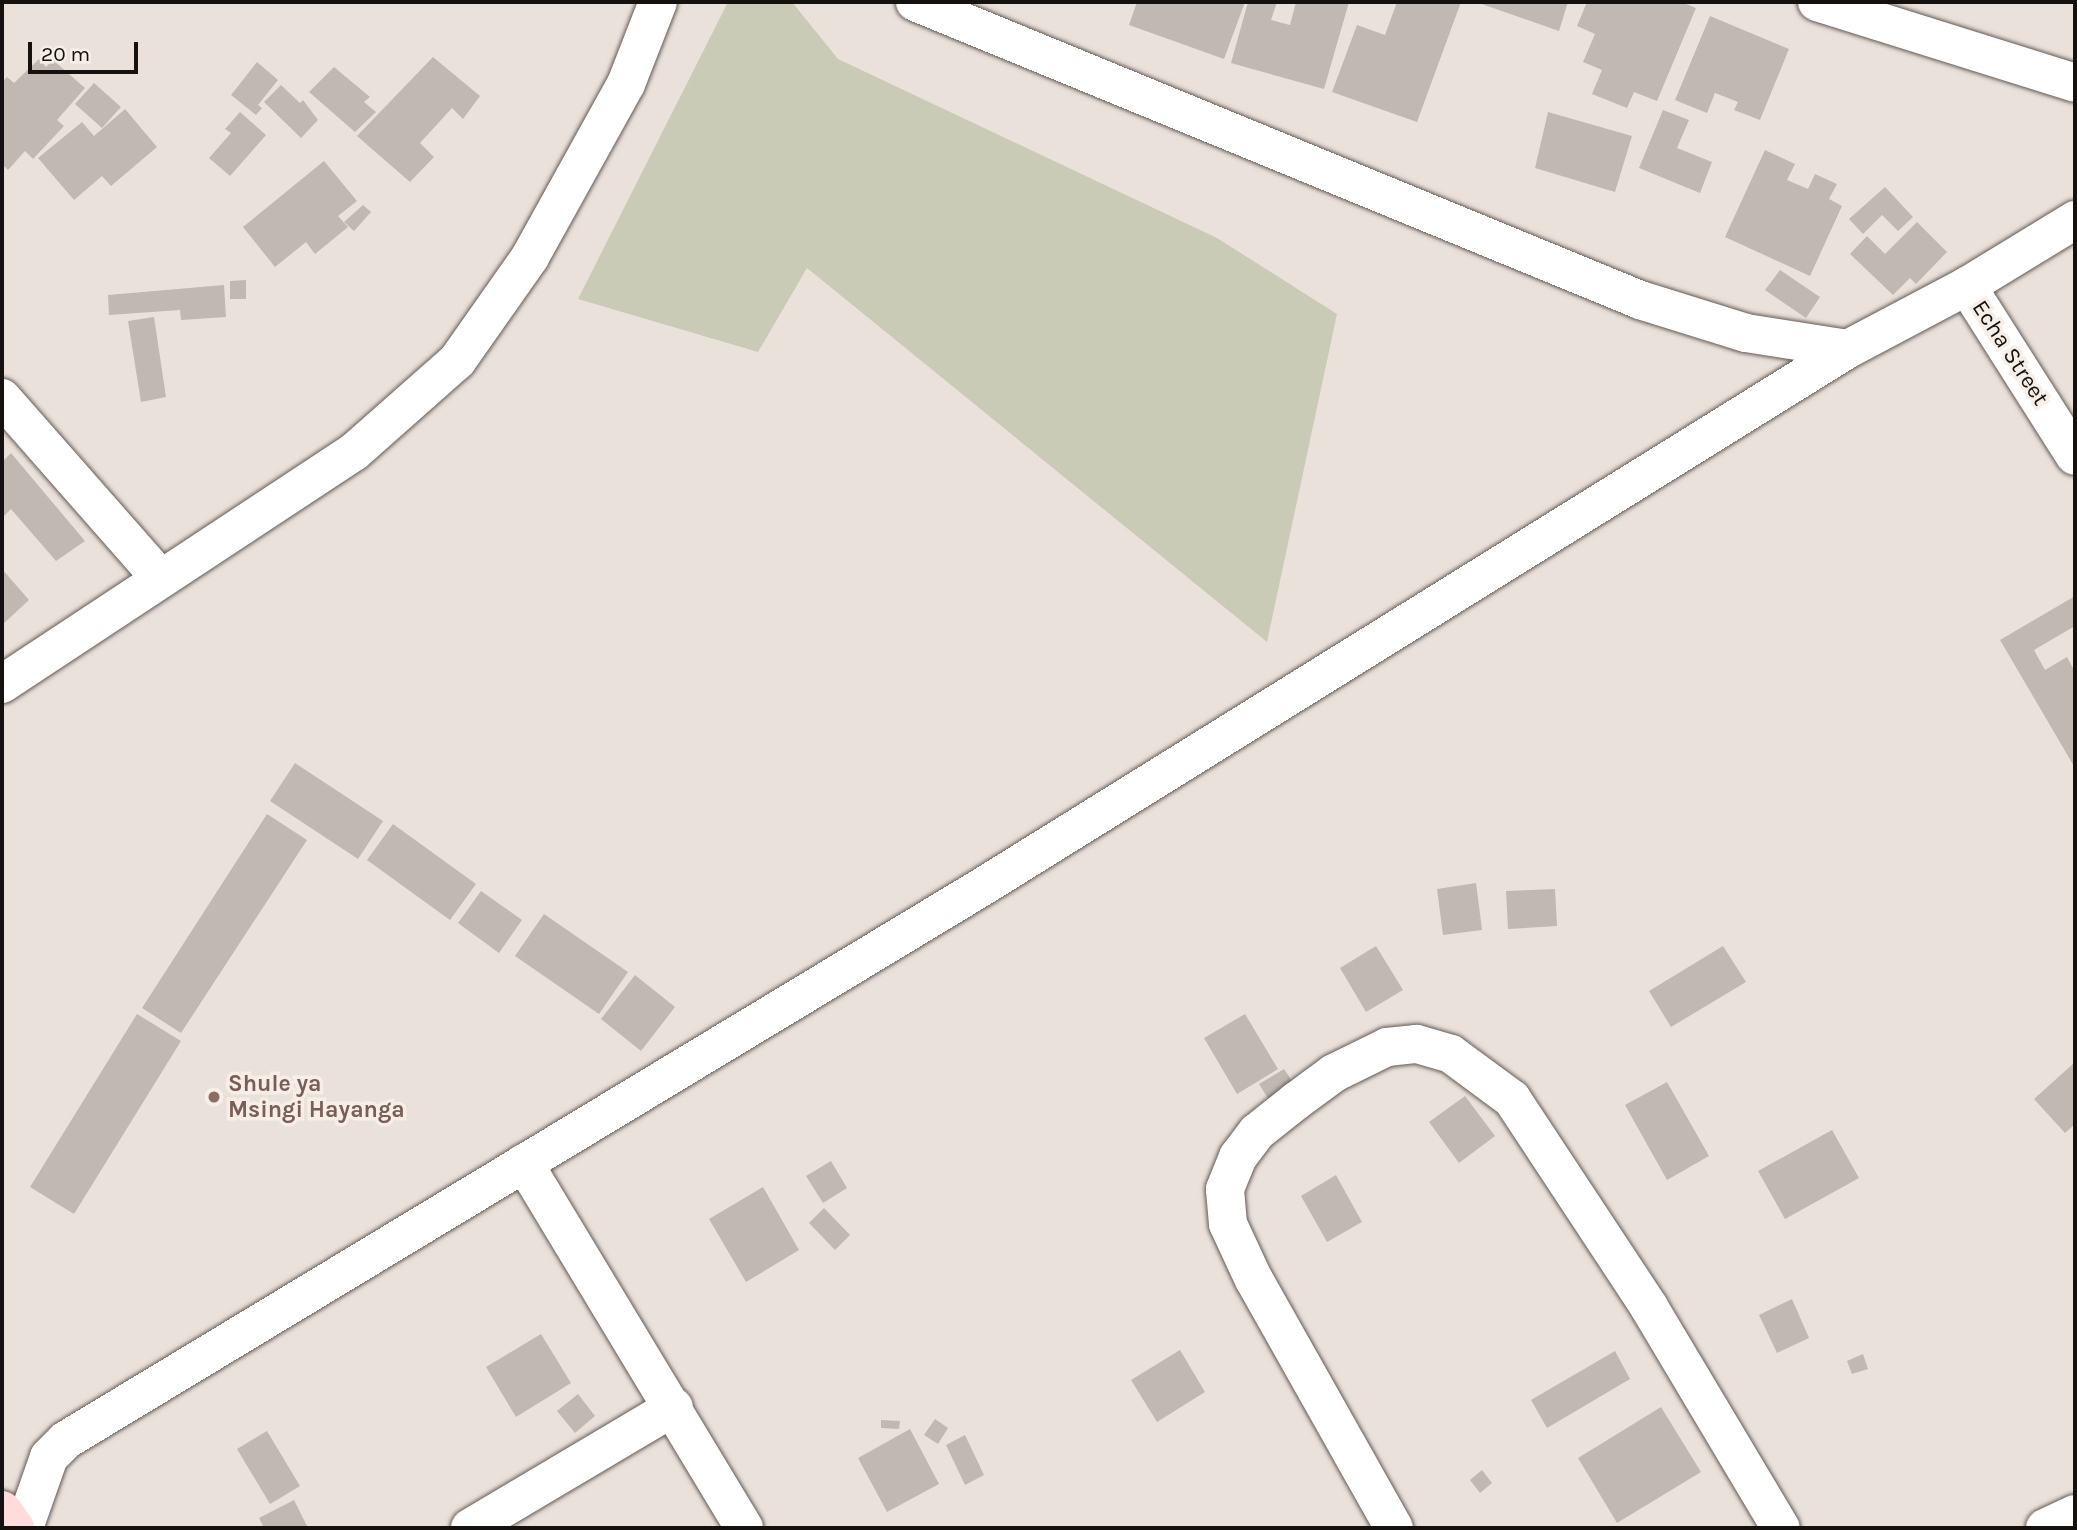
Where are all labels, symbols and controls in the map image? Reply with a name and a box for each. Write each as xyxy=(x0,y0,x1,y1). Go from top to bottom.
scale bar xyxy=(32,28,142,72)
text: 20 m xyxy=(41,42,90,66)
street label: Echa Street xyxy=(1966,295,2054,411)
place label: Shule ya Msingi Hayanga xyxy=(228,1070,405,1124)
marker: Shule ya Msingi Hayanga xyxy=(206,1089,222,1105)

